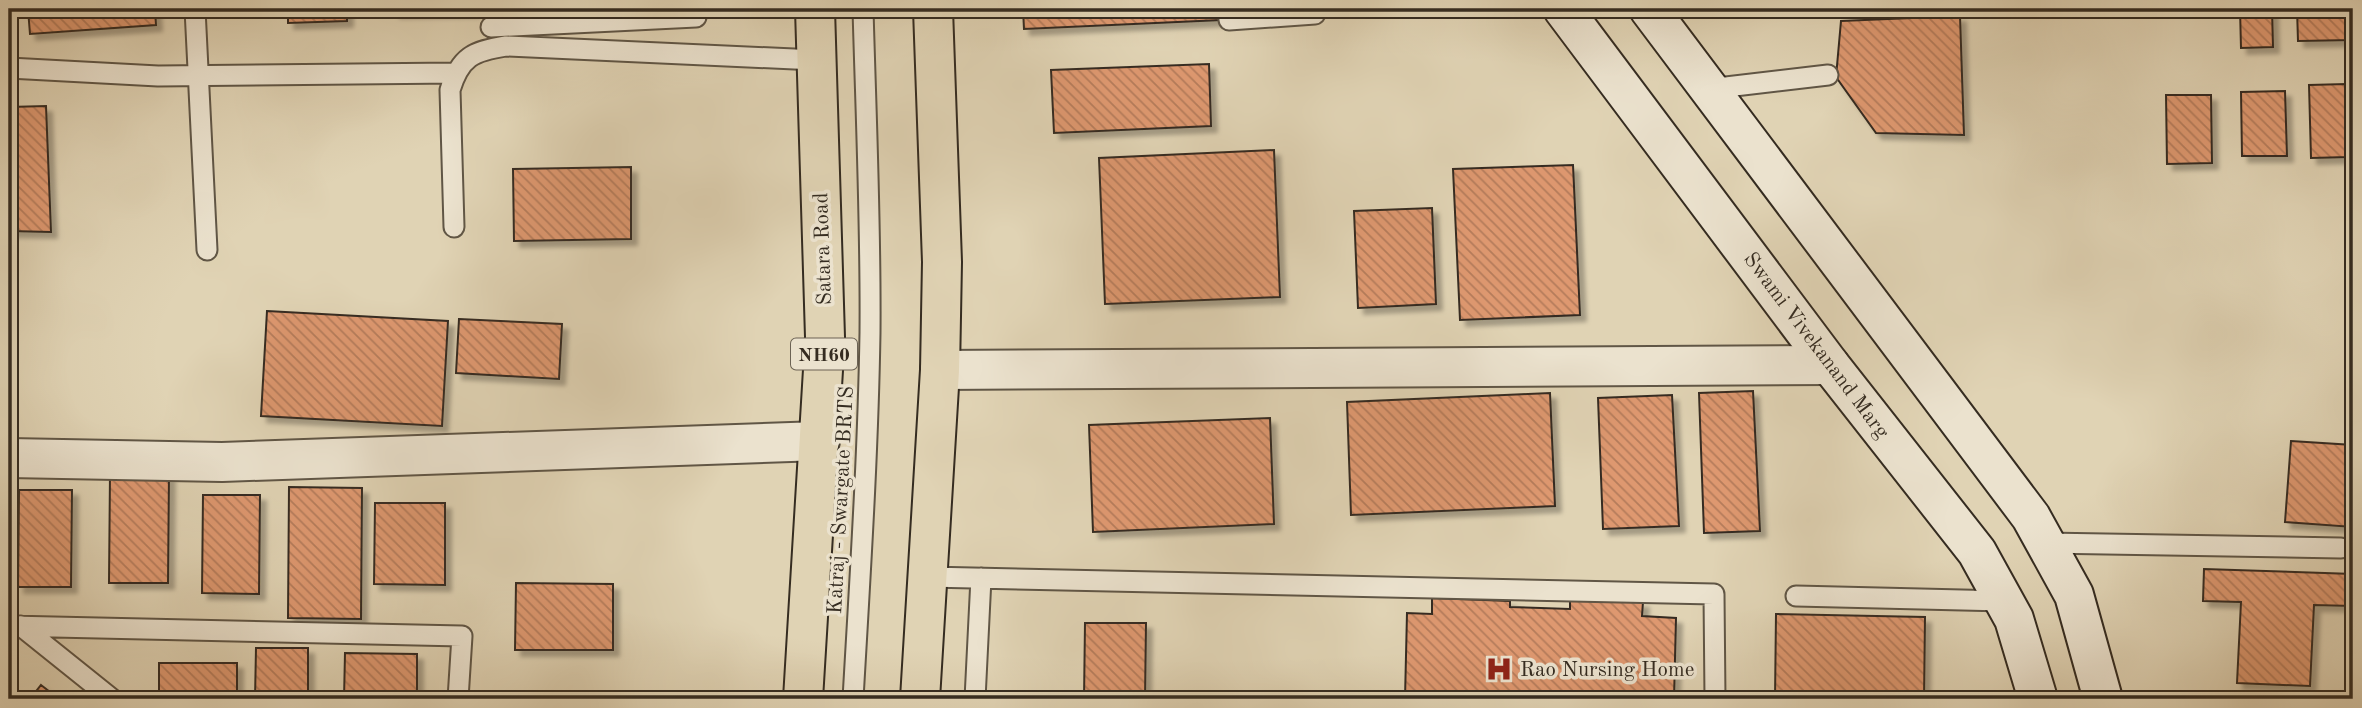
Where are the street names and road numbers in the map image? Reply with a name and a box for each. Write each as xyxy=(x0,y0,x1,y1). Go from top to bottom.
street label: Satara Road xyxy=(811,192,836,306)
street label: Swami Vivekanand Marg xyxy=(1739,249,1893,443)
road number: NH60 xyxy=(791,338,857,370)
street label: Katraj - Swargate BRTS xyxy=(825,385,858,615)

